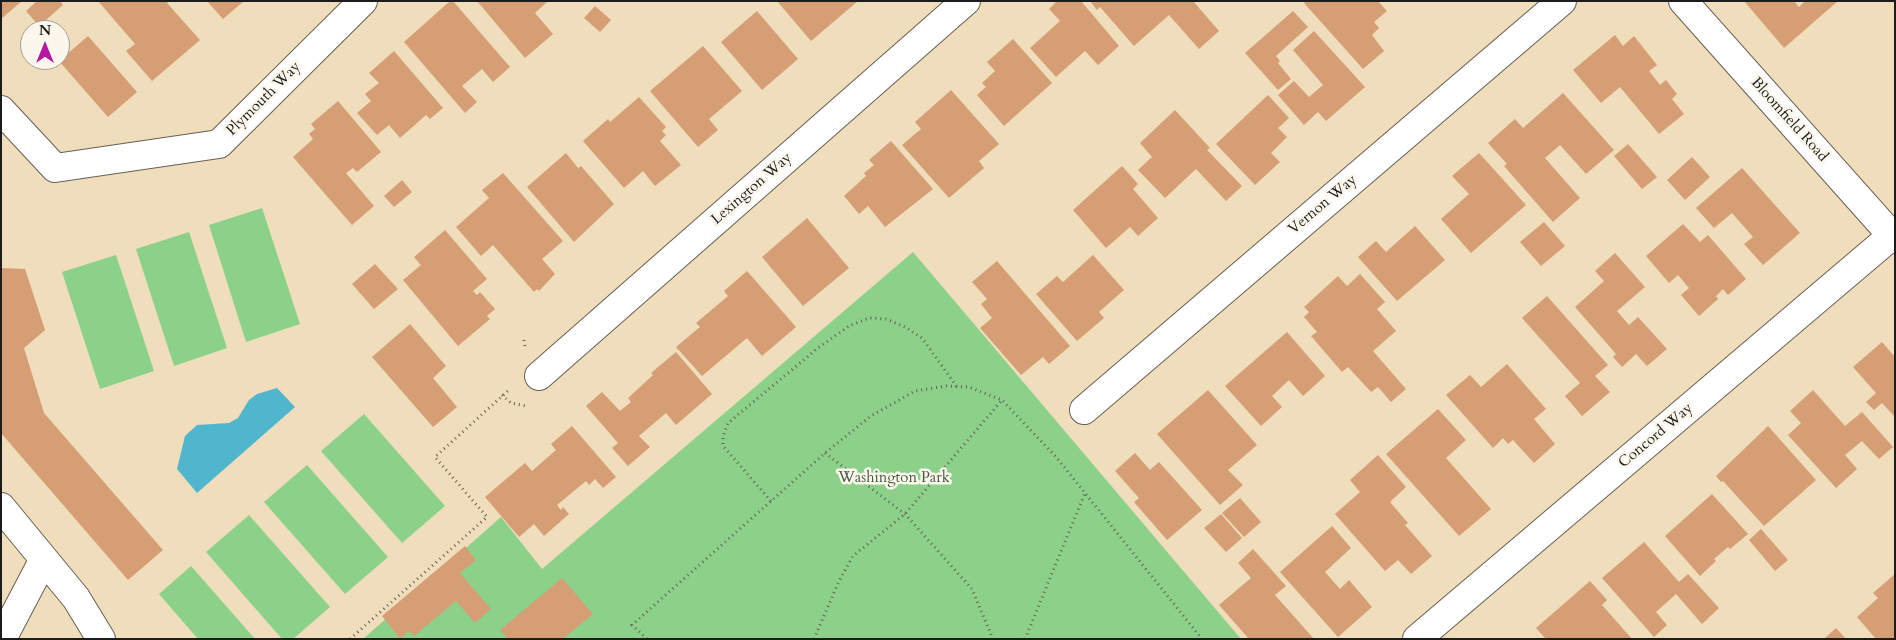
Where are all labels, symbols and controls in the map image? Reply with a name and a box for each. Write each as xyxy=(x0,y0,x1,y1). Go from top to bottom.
north arrow xyxy=(20,20,70,70)
text: N xyxy=(39,21,51,40)
street label: Plymouth Way xyxy=(223,58,305,140)
street label: Bloomfield Road xyxy=(1747,74,1831,166)
street label: Lexington Way xyxy=(708,149,796,229)
street label: Vernon Way xyxy=(1285,171,1361,239)
street label: Concord Way xyxy=(1615,400,1697,472)
park label: Washington Park xyxy=(838,470,950,488)

